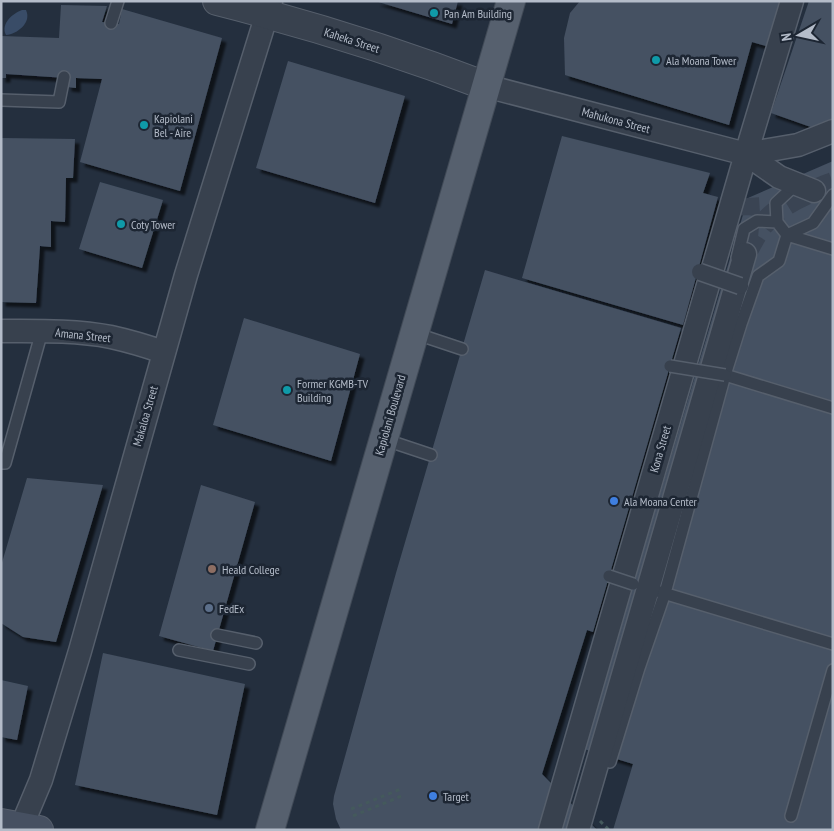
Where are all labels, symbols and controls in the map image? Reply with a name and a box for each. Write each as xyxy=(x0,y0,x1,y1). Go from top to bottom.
place label: Pan Am Building xyxy=(444,6,512,21)
marker: Pan Am Building xyxy=(428,7,440,19)
north arrow xyxy=(774,10,824,60)
street label: Kaheka Street xyxy=(322,24,382,56)
text: N xyxy=(777,32,796,42)
place label: Ala Moana Tower xyxy=(666,53,737,68)
marker: Ala Moana Tower xyxy=(650,54,662,66)
street label: Mahukona Street xyxy=(580,104,652,136)
place label: Kapiolani Bel - Aire xyxy=(154,111,193,140)
marker: Kapiolani Bel - Aire xyxy=(138,119,150,131)
place label: Coty Tower xyxy=(131,217,176,232)
marker: Coty Tower xyxy=(115,218,127,230)
street label: Amana Street xyxy=(54,325,112,345)
street label: Kapiolani Boulevard xyxy=(371,373,409,457)
place label: Former KGMB-TV Building xyxy=(297,376,368,405)
street label: Makaloa Street xyxy=(129,383,161,448)
marker: Former KGMB-TV Building xyxy=(281,384,293,396)
street label: Kona Street xyxy=(646,423,674,474)
place label: Ala Moana Center xyxy=(624,494,698,509)
marker: Ala Moana Center xyxy=(608,495,620,507)
place label: Heald College xyxy=(222,562,280,577)
marker: Heald College xyxy=(206,563,218,575)
place label: FedEx xyxy=(219,601,244,616)
marker: FedEx xyxy=(203,602,215,614)
place label: Target xyxy=(443,789,470,804)
marker: Target xyxy=(427,790,439,802)

